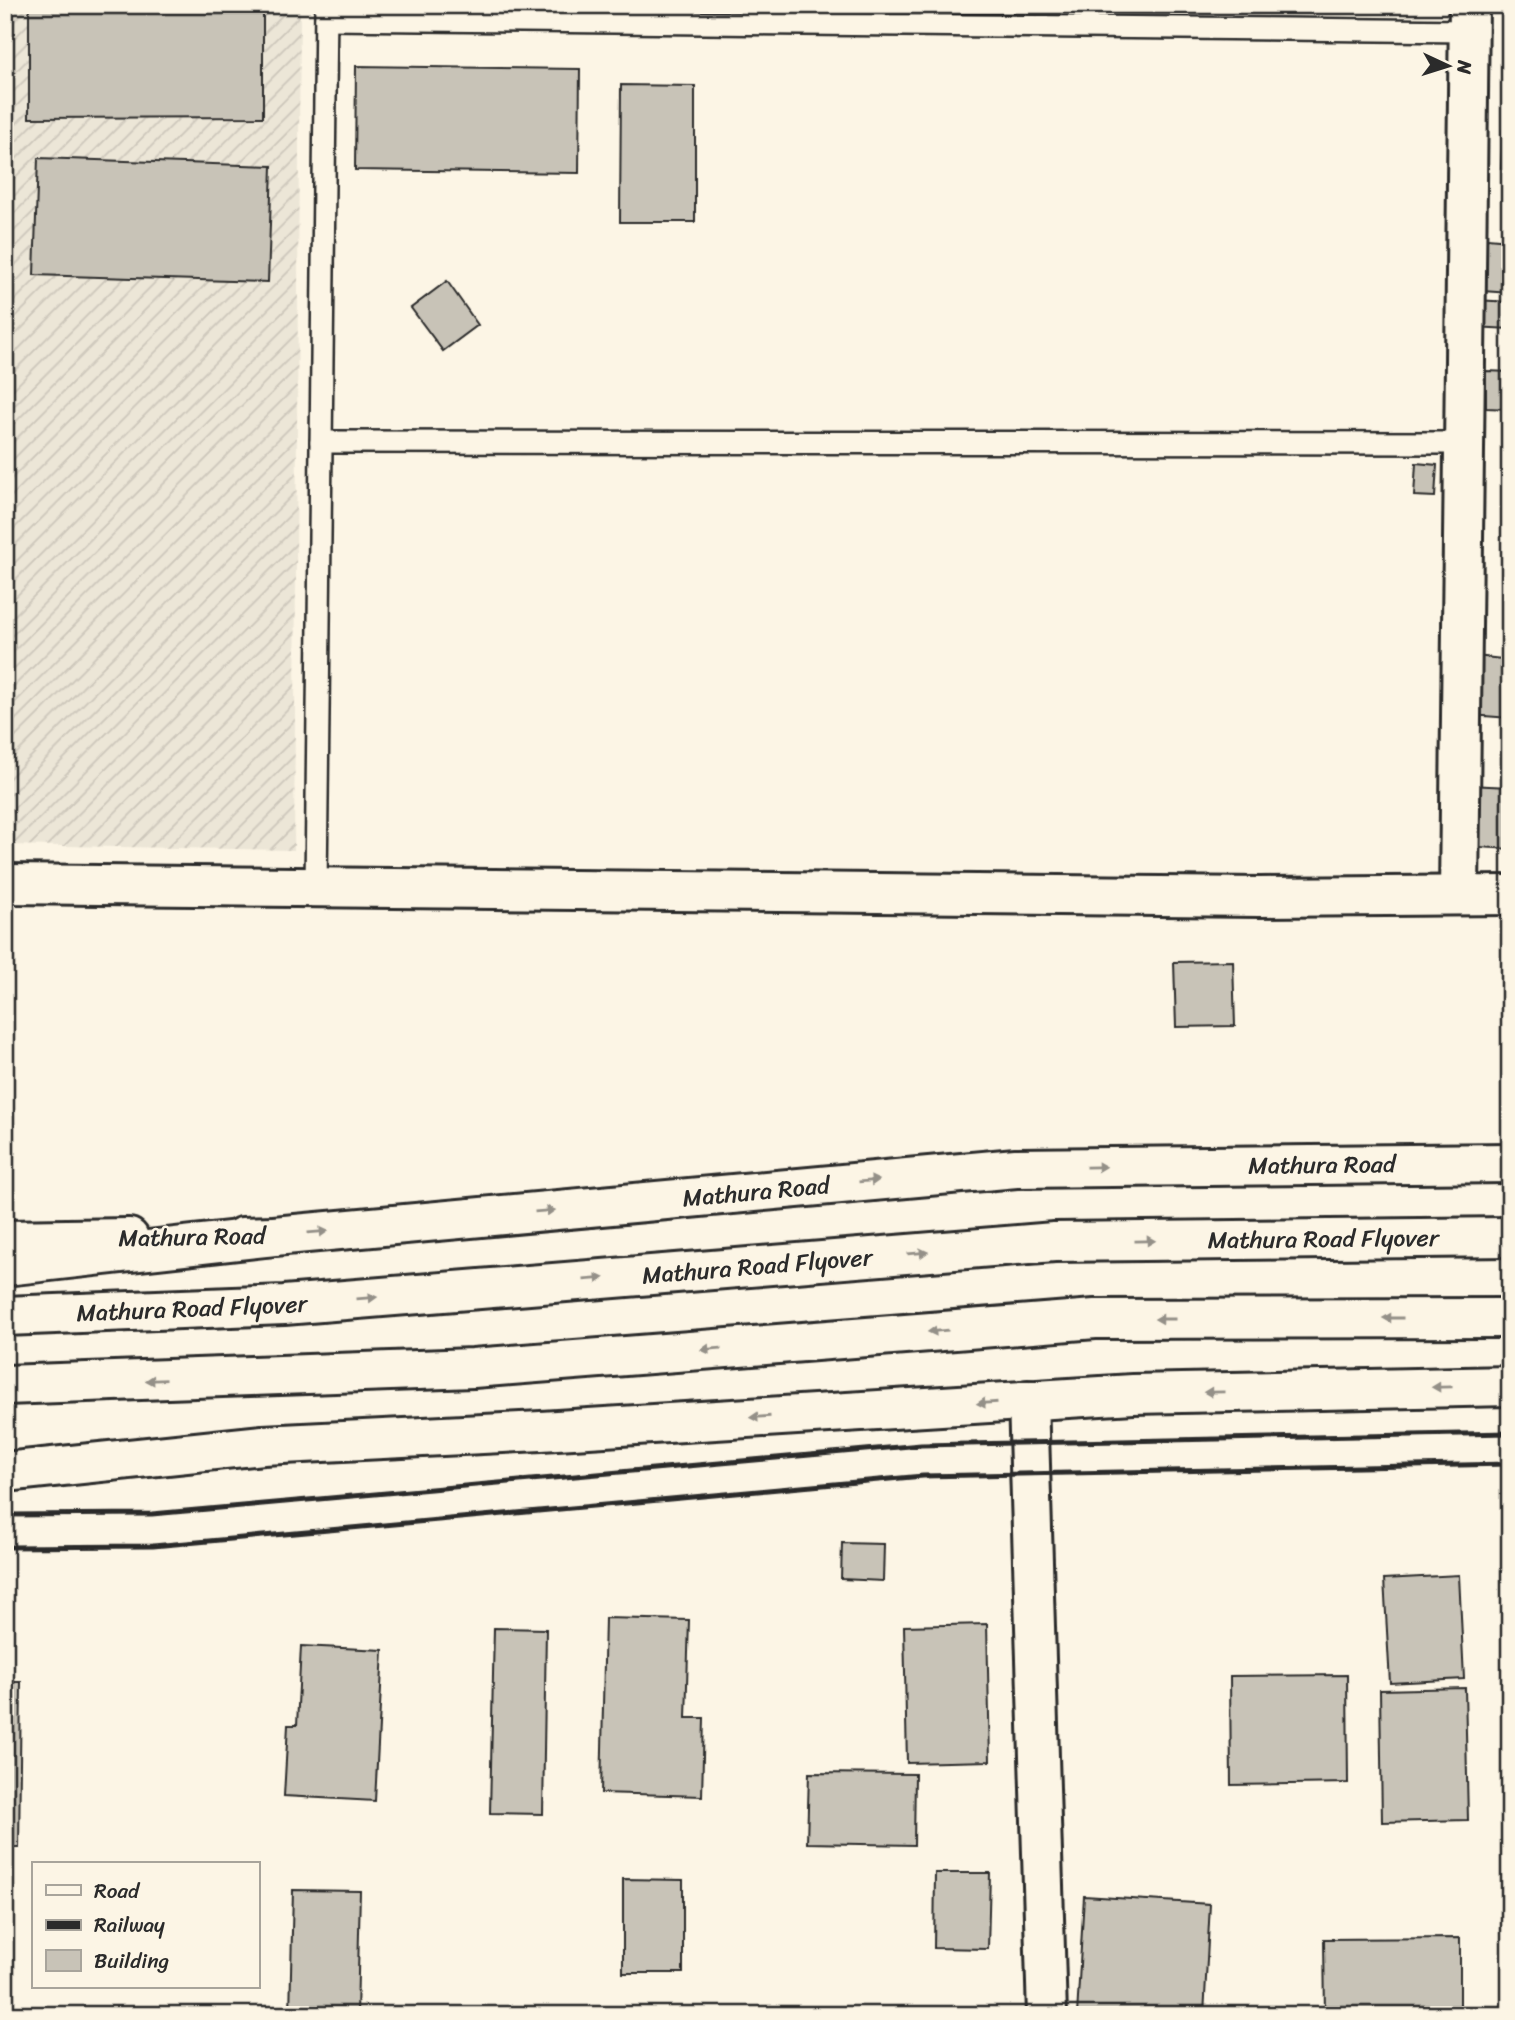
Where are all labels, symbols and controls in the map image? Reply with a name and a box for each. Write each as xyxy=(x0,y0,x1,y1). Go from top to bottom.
north arrow xyxy=(1414,32,1484,102)
text: N xyxy=(1447,58,1481,76)
street label: Mathura Road xyxy=(1248,1143,1398,1187)
one-way arrow xyxy=(1085,1161,1107,1173)
street label: Mathura Road xyxy=(681,1164,834,1219)
one-way arrow xyxy=(858,1176,880,1187)
one-way arrow xyxy=(534,1206,556,1217)
street label: Mathura Road xyxy=(118,1215,268,1259)
street label: Mathura Road Flyover xyxy=(1207,1217,1441,1261)
one-way arrow xyxy=(307,1226,329,1237)
one-way arrow xyxy=(1134,1235,1156,1247)
street label: Mathura Road Flyover xyxy=(640,1236,876,1297)
one-way arrow xyxy=(907,1247,929,1258)
one-way arrow xyxy=(583,1273,605,1284)
street label: Mathura Road Flyover xyxy=(76,1282,311,1334)
one-way arrow xyxy=(356,1292,378,1303)
one-way arrow xyxy=(1381,1312,1403,1324)
one-way arrow xyxy=(1154,1313,1176,1325)
one-way arrow xyxy=(927,1326,949,1337)
one-way arrow xyxy=(700,1344,722,1355)
one-way arrow xyxy=(145,1374,167,1385)
one-way arrow xyxy=(1430,1381,1452,1393)
one-way arrow xyxy=(1203,1386,1225,1398)
one-way arrow xyxy=(976,1398,998,1409)
one-way arrow xyxy=(749,1412,771,1423)
legend xyxy=(32,1862,259,1988)
text: Road xyxy=(94,1872,141,1910)
text: Railway xyxy=(94,1906,165,1944)
text: Building xyxy=(94,1942,170,1980)

